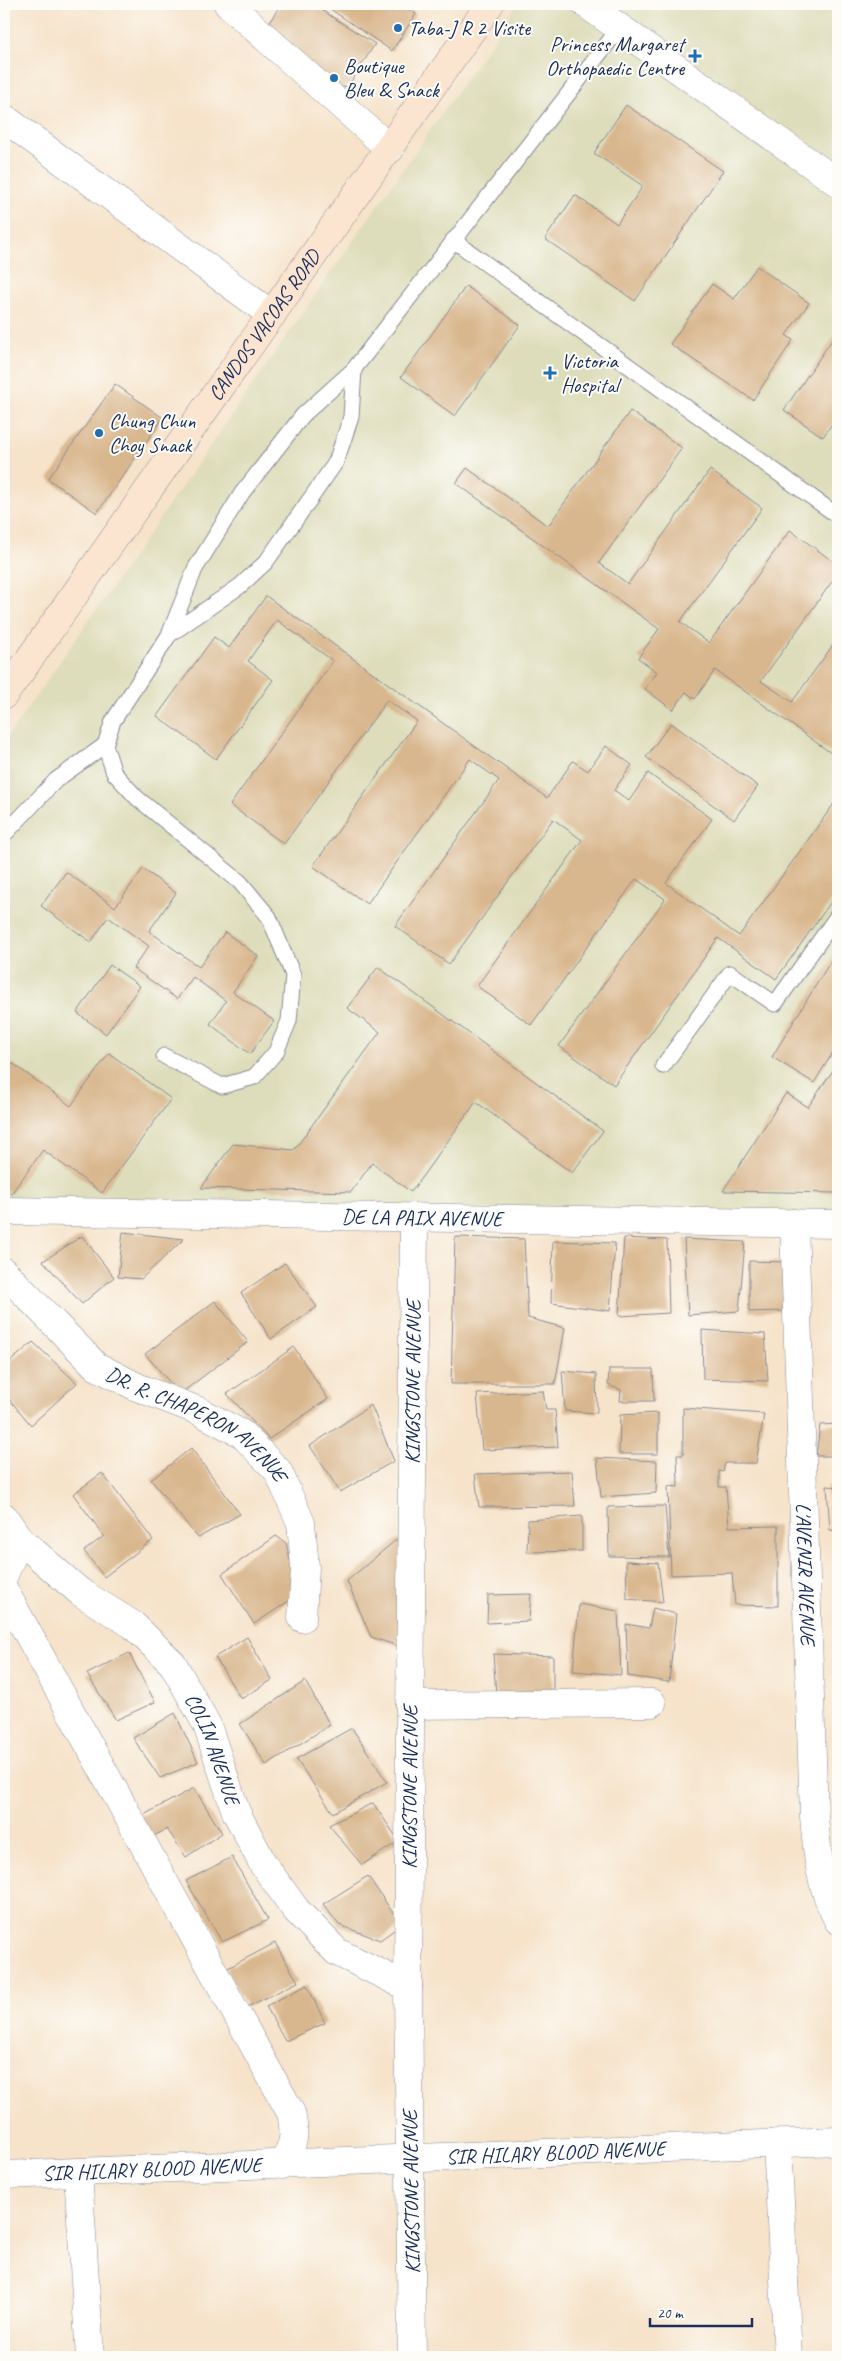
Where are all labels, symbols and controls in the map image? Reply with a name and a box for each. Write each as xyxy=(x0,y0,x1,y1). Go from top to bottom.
place label: Taba-J R 2 Visite xyxy=(408,15,531,41)
marker: Taba-J R 2 Visite xyxy=(392,22,404,34)
place label: Princess Margaret Orthopaedic Centre xyxy=(546,31,687,81)
marker: Princess Margaret Orthopaedic Centre xyxy=(688,49,702,63)
place label: Boutique Bleu & Snack xyxy=(344,53,440,103)
marker: Boutique Bleu & Snack xyxy=(328,72,340,84)
street label: CANDOS VACOAS ROAD xyxy=(202,243,327,406)
place label: Victoria Hospital xyxy=(561,348,622,398)
marker: Victoria Hospital xyxy=(543,366,557,380)
place label: Chung Chun Choy Snack xyxy=(109,408,196,458)
marker: Chung Chun Choy Snack xyxy=(93,427,105,439)
street label: DE LA PAIX AVENUE xyxy=(341,1203,505,1232)
street label: KINGSTONE AVENUE xyxy=(399,1297,426,1464)
street label: DR. R. CHAPERON AVENUE xyxy=(102,1360,295,1487)
street label: L'AVENIR AVENUE xyxy=(790,1502,821,1648)
street label: COLIN AVENUE xyxy=(179,1689,246,1810)
street label: KINGSTONE AVENUE xyxy=(396,1702,423,1869)
street label: KINGSTONE AVENUE xyxy=(397,2107,425,2274)
street label: SIR HILARY BLOOD AVENUE xyxy=(445,2135,668,2170)
street label: SIR HILARY BLOOD AVENUE xyxy=(42,2151,264,2186)
scale bar xyxy=(650,2296,752,2328)
text: 20 m xyxy=(657,2304,684,2323)

